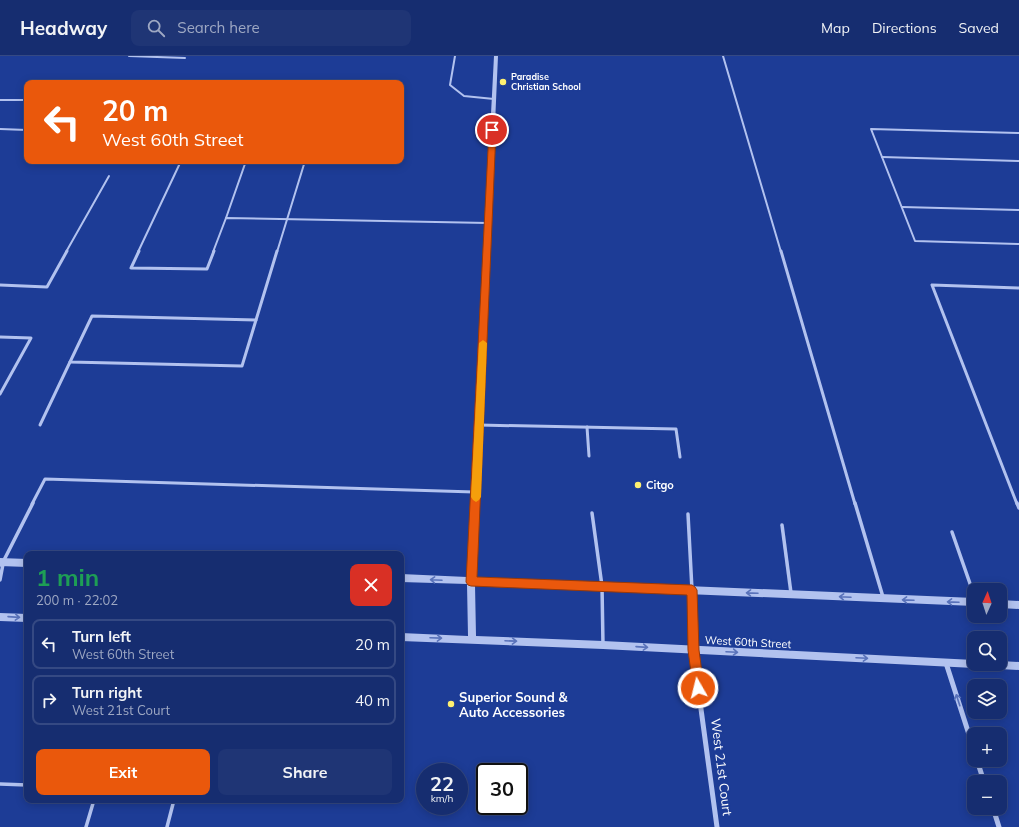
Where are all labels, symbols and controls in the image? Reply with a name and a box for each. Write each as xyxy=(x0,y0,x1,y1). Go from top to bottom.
search box xyxy=(131,10,411,46)
text: Headway xyxy=(20,16,107,40)
icon: search xyxy=(145,17,167,39)
text: Search here xyxy=(177,18,260,37)
text: Map xyxy=(821,19,850,37)
text: Directions xyxy=(872,19,937,37)
text: Saved xyxy=(959,19,999,37)
place label: Paradise Christian School xyxy=(511,71,581,92)
marker: Paradise Christian School xyxy=(498,77,508,87)
text: 20 m xyxy=(102,93,168,128)
icon: left xyxy=(36,96,88,148)
pin xyxy=(475,113,509,147)
icon: arrive xyxy=(481,119,503,141)
text: West 60th Street xyxy=(102,128,244,151)
place label: Citgo xyxy=(646,478,674,492)
marker: Citgo xyxy=(633,480,643,490)
text: 1 min xyxy=(36,562,99,592)
button: close xyxy=(350,564,392,606)
one-way arrow xyxy=(430,576,443,584)
north arrow xyxy=(967,583,1007,623)
map controls xyxy=(967,583,1007,815)
one-way arrow xyxy=(746,589,759,596)
text: 200 m · 22:02 xyxy=(36,592,118,608)
one-way arrow xyxy=(839,593,852,601)
one-way arrow xyxy=(902,596,915,604)
one-way arrow xyxy=(947,598,960,605)
one-way arrow xyxy=(7,614,20,621)
text: Turn left xyxy=(72,627,131,646)
button: search xyxy=(967,631,1007,671)
icon: left xyxy=(38,633,60,655)
street label: West 60th Street xyxy=(704,633,792,651)
one-way arrow xyxy=(429,634,442,642)
text: 20 m xyxy=(355,635,390,654)
one-way arrow xyxy=(504,637,517,644)
one-way arrow xyxy=(635,644,648,651)
text: West 60th Street xyxy=(72,646,174,662)
one-way arrow xyxy=(725,649,738,656)
one-way arrow xyxy=(855,655,868,662)
position arrow xyxy=(677,667,719,709)
button: layers xyxy=(967,679,1007,719)
text: Turn right xyxy=(72,683,142,702)
icon: right xyxy=(38,689,60,711)
place label: Superior Sound & Auto Accessories xyxy=(459,689,568,720)
text: 40 m xyxy=(355,691,390,710)
one-way arrow xyxy=(953,694,961,706)
marker: Superior Sound & Auto Accessories xyxy=(446,699,456,709)
text: West 21st Court xyxy=(72,702,170,718)
street label: West 21st Court xyxy=(708,717,736,817)
button: + xyxy=(967,727,1007,767)
button: Exit xyxy=(36,749,210,795)
button: Share xyxy=(218,749,392,795)
speed limit sign: 30 xyxy=(476,763,528,815)
text: 22 xyxy=(430,771,454,796)
button: − xyxy=(967,775,1007,815)
text: km/h xyxy=(431,792,453,805)

